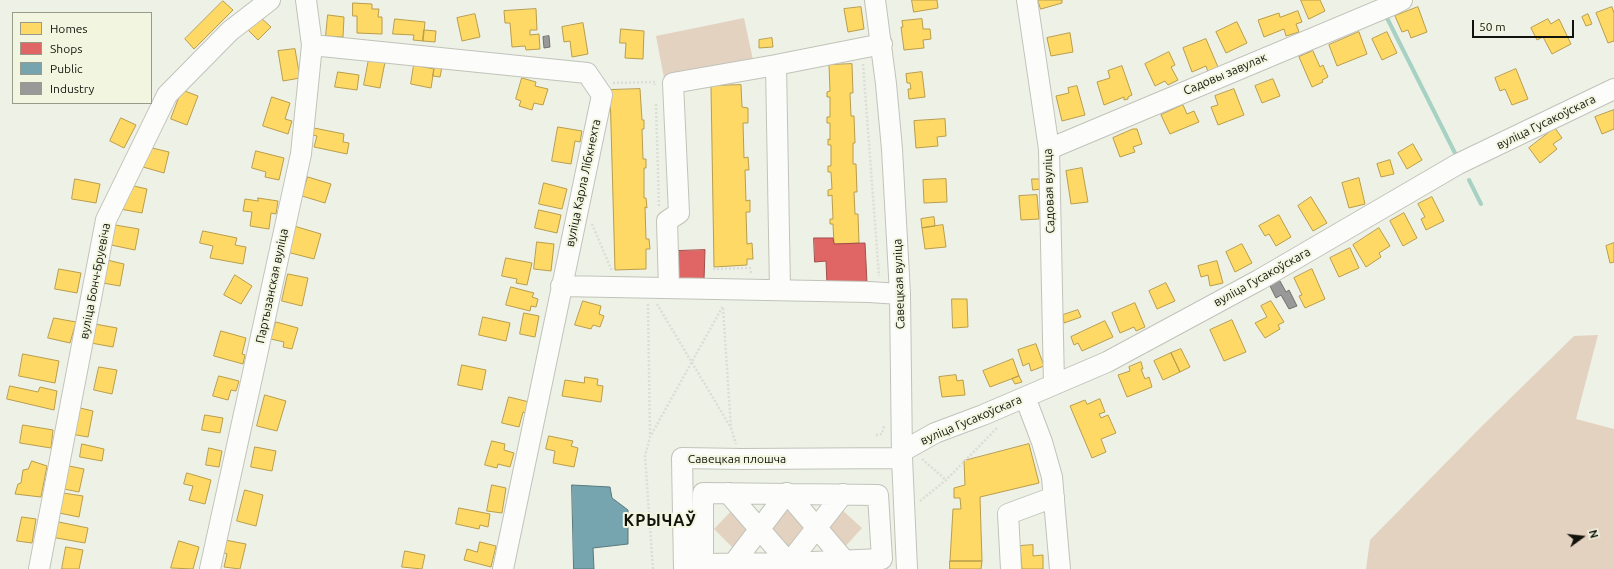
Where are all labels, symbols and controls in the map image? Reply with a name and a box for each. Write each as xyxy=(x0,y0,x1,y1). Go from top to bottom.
legend xyxy=(12,12,152,104)
scale bar xyxy=(1474,12,1576,38)
text: 50 m xyxy=(1479,20,1506,33)
text: Homes xyxy=(50,22,88,35)
text: Shops xyxy=(50,42,82,55)
street label: Садовы завулак xyxy=(1181,50,1269,98)
text: Public xyxy=(50,62,83,75)
text: Industry xyxy=(50,82,94,95)
street label: вуліца Гусакоўскага xyxy=(1494,92,1598,152)
street label: вуліца Карла Лібкнехта xyxy=(562,118,604,248)
street label: Садовая вуліца xyxy=(1040,148,1058,234)
street label: вуліца Бонч-Бруевіча xyxy=(77,222,113,340)
street label: Партызанская вуліца xyxy=(253,227,291,345)
street label: Савецкая вуліца xyxy=(890,238,908,330)
street label: вуліца Гусакоўскага xyxy=(1211,244,1313,310)
street label: вуліца Гусакоўскага xyxy=(918,392,1024,448)
street label: Савецкая плошча xyxy=(688,452,786,466)
district label: КРЫЧАЎ xyxy=(624,511,696,531)
north arrow xyxy=(1562,517,1602,557)
text: N xyxy=(1587,528,1600,539)

